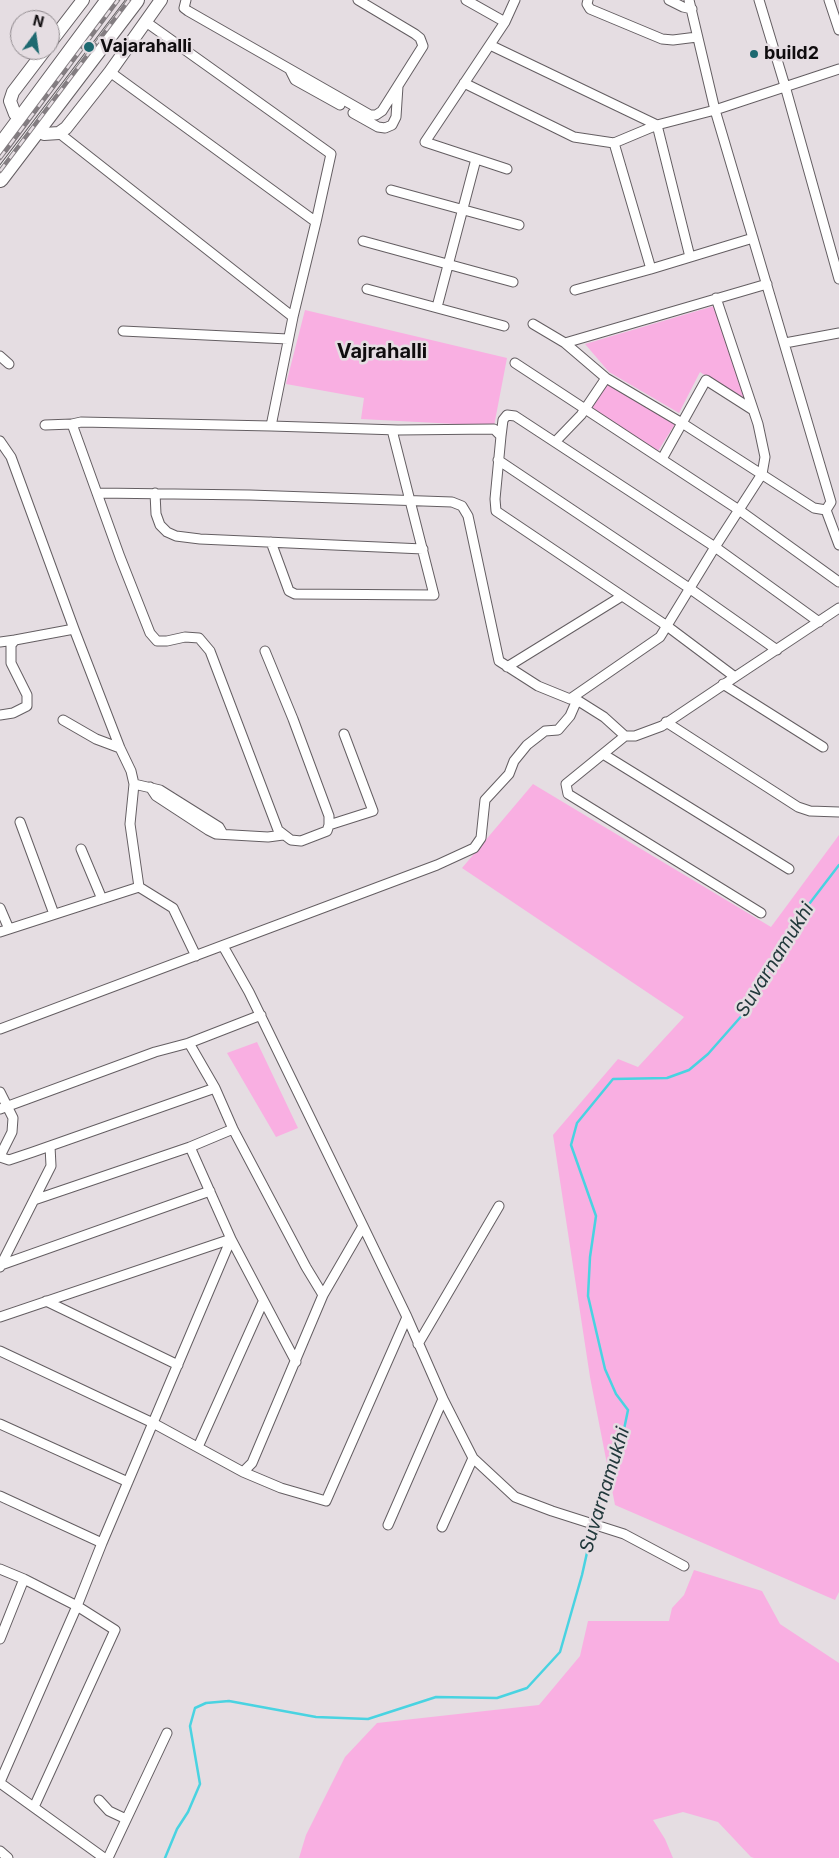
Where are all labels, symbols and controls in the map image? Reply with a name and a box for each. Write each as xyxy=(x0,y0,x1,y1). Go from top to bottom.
north arrow xyxy=(10,10,60,60)
text: N xyxy=(31,11,46,30)
place label: Vajarahalli xyxy=(100,36,192,58)
marker: Vajarahalli xyxy=(82,40,96,54)
place label: build2 xyxy=(764,43,819,65)
marker: build2 xyxy=(748,48,760,60)
district label: Vajrahalli xyxy=(337,340,427,364)
water label: Suvarnamukhi xyxy=(731,899,819,1021)
water label: Suvarnamukhi xyxy=(575,1425,635,1555)

